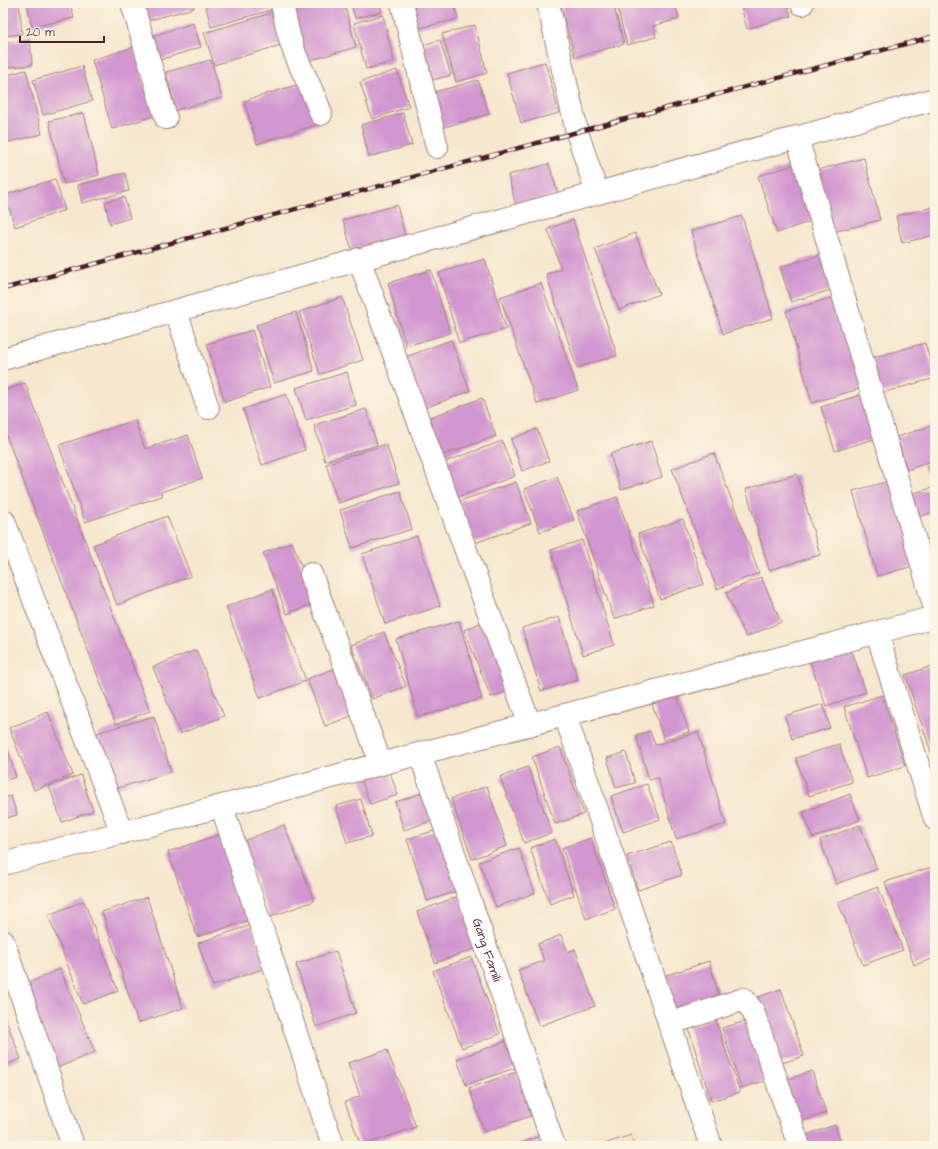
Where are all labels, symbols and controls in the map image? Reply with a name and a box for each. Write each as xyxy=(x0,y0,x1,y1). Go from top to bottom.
scale bar xyxy=(20,18,104,44)
text: 20 m xyxy=(26,24,55,41)
street label: Gang Famili xyxy=(468,916,506,984)

